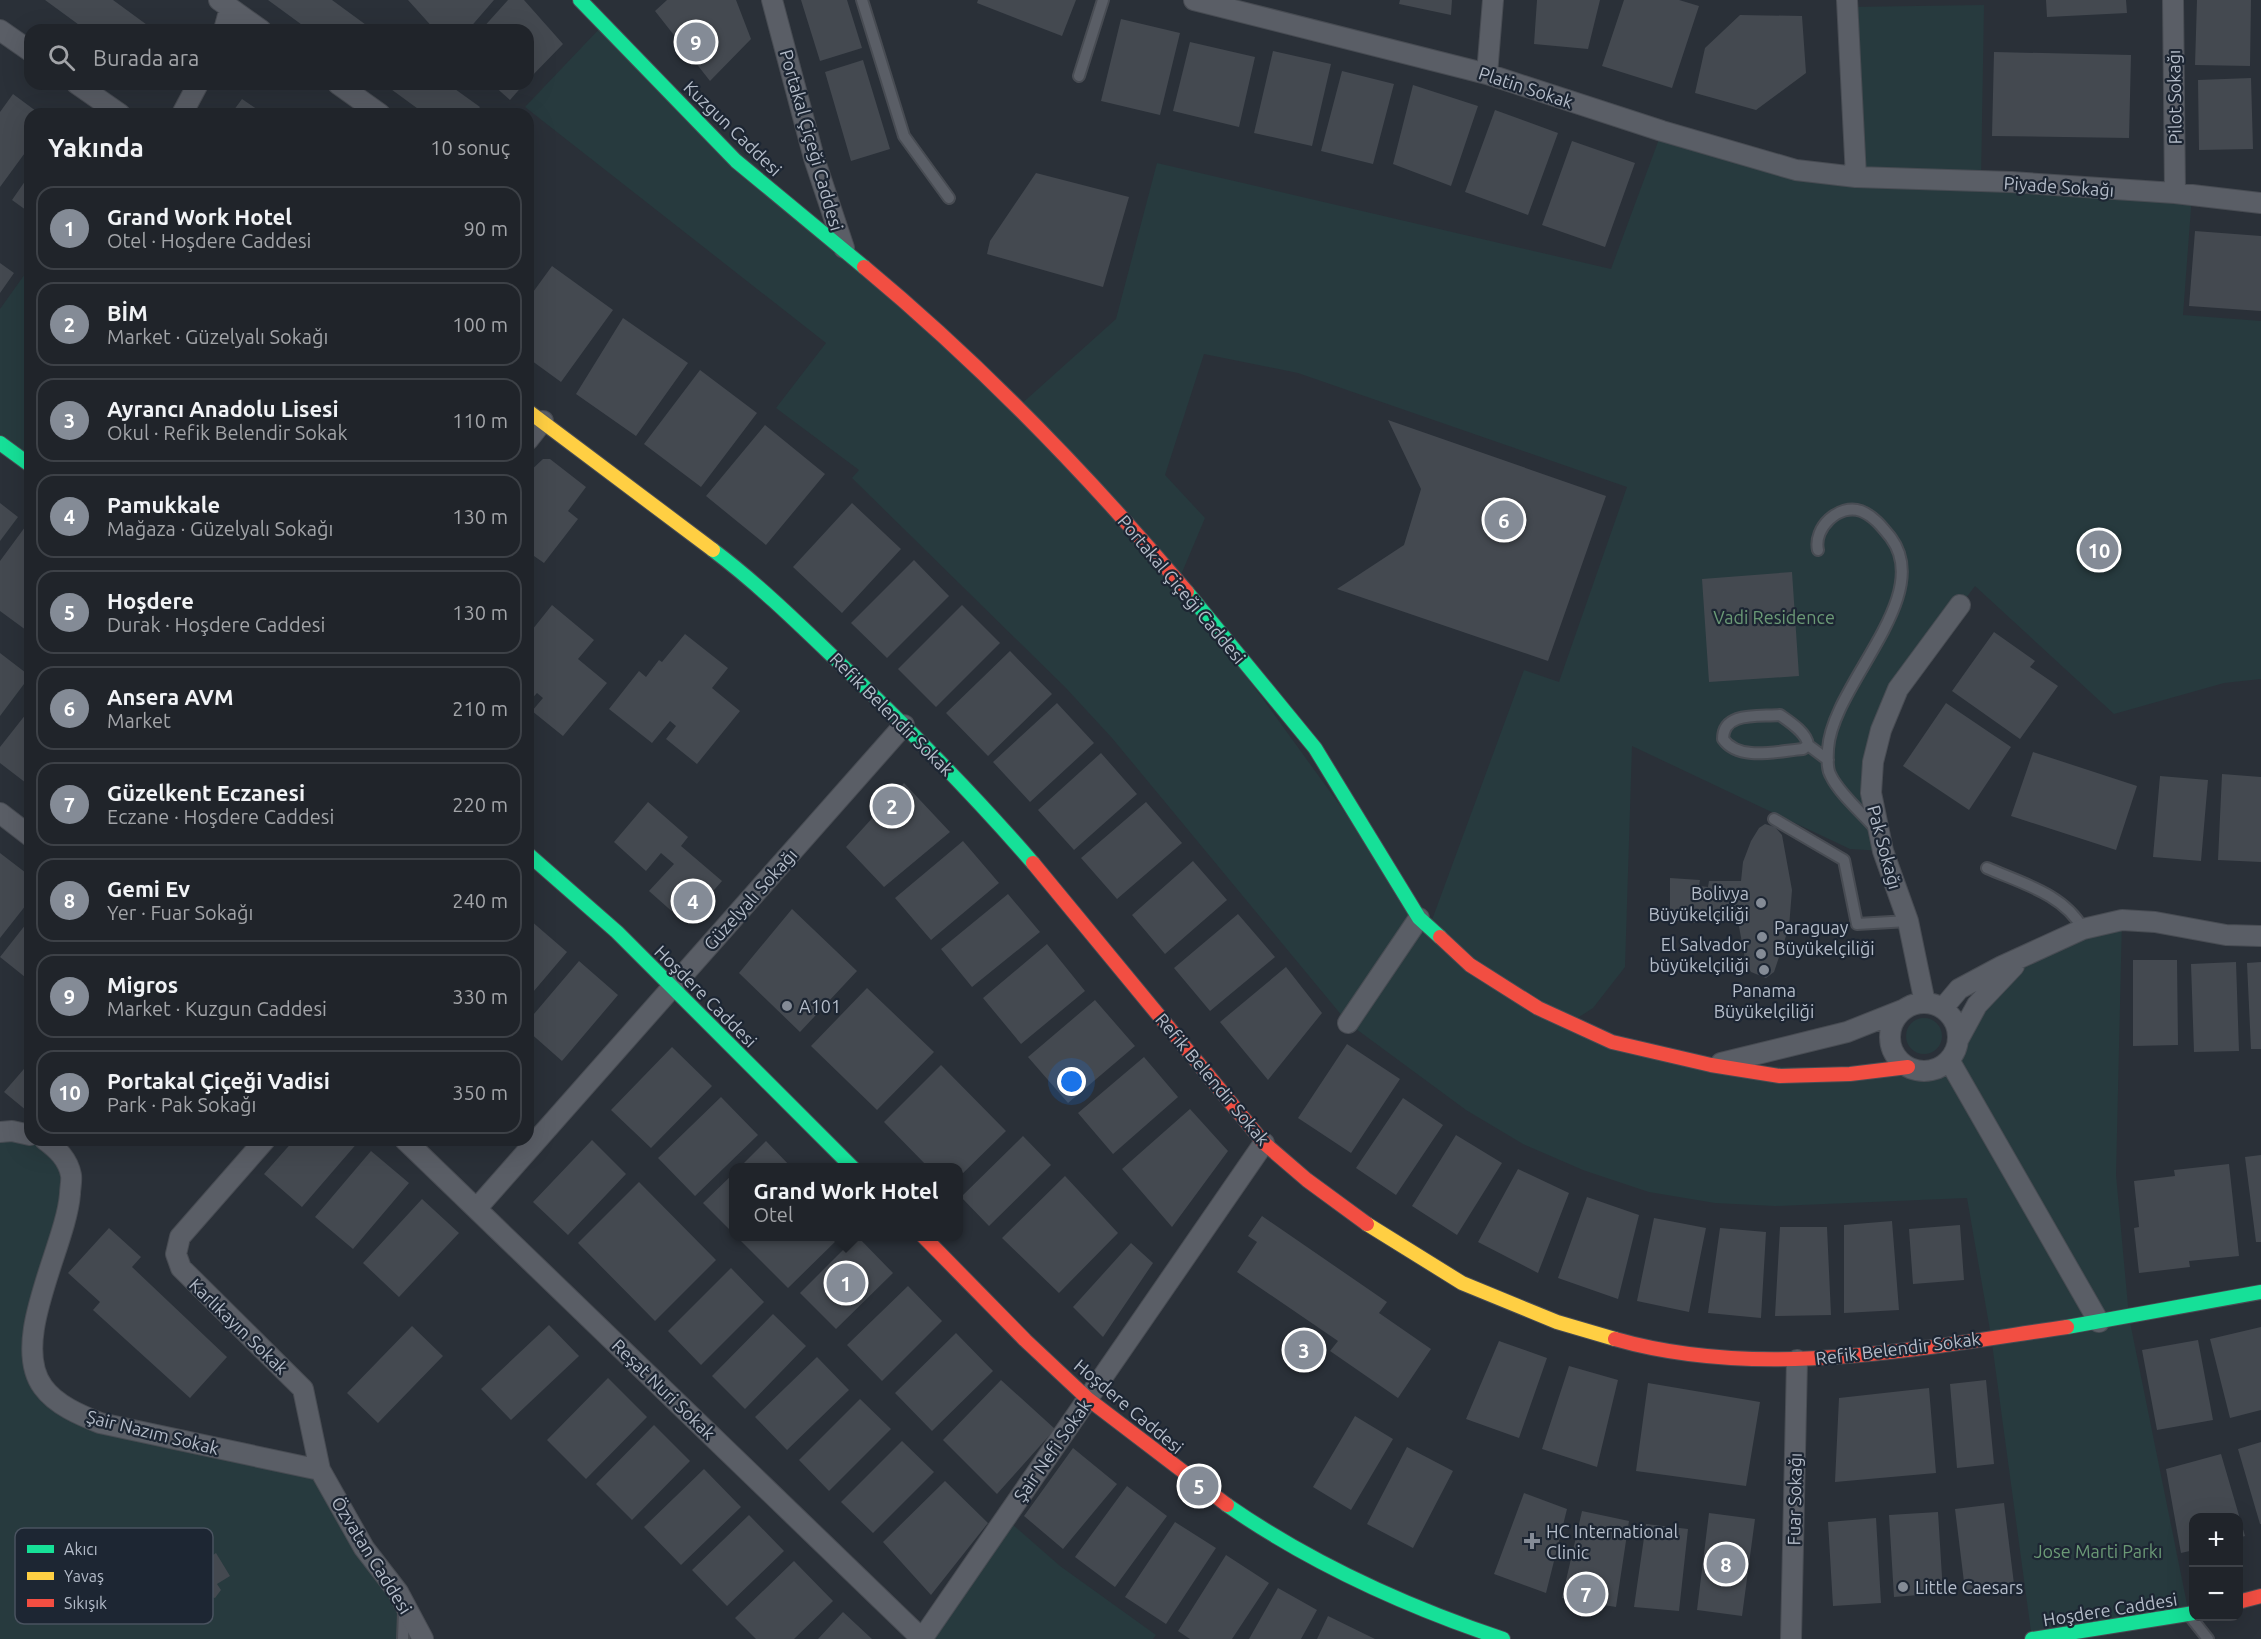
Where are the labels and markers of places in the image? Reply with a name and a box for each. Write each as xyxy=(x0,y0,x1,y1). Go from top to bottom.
pin: 9 xyxy=(676,20,716,64)
pin: 6 xyxy=(1484,498,1524,542)
pin: 10 xyxy=(2080,528,2118,572)
pin: 2 xyxy=(872,784,912,828)
pin: 4 xyxy=(674,878,712,924)
place label: Bolivya Büyükelçiliği xyxy=(1648,883,1749,924)
marker: Bolivya Büyükelçiliği xyxy=(1754,896,1768,910)
place label: Paraguay Büyükelçiliği xyxy=(1774,917,1875,958)
marker: Paraguay Büyükelçiliği xyxy=(1755,930,1769,944)
place label: El Salvador büyükelçiliği xyxy=(1649,934,1749,975)
marker: El Salvador büyükelçiliği xyxy=(1754,947,1768,961)
marker: Panama Büyükelçiliği xyxy=(1757,963,1771,977)
place label: Panama Büyükelçiliği xyxy=(1714,980,1814,1021)
place label: A101 xyxy=(799,996,841,1016)
marker: A101 xyxy=(780,999,794,1013)
pin: 1 xyxy=(826,1260,866,1306)
pin: 3 xyxy=(1284,1328,1324,1372)
pin: 5 xyxy=(1180,1464,1218,1508)
place label: HC International Clinic xyxy=(1546,1521,1678,1562)
marker: HC International Clinic xyxy=(1523,1532,1541,1550)
pin: 8 xyxy=(1706,1542,1746,1586)
pin: 7 xyxy=(1566,1572,1606,1616)
place label: Little Caesars xyxy=(1915,1577,2024,1597)
marker: Little Caesars xyxy=(1896,1580,1910,1594)

